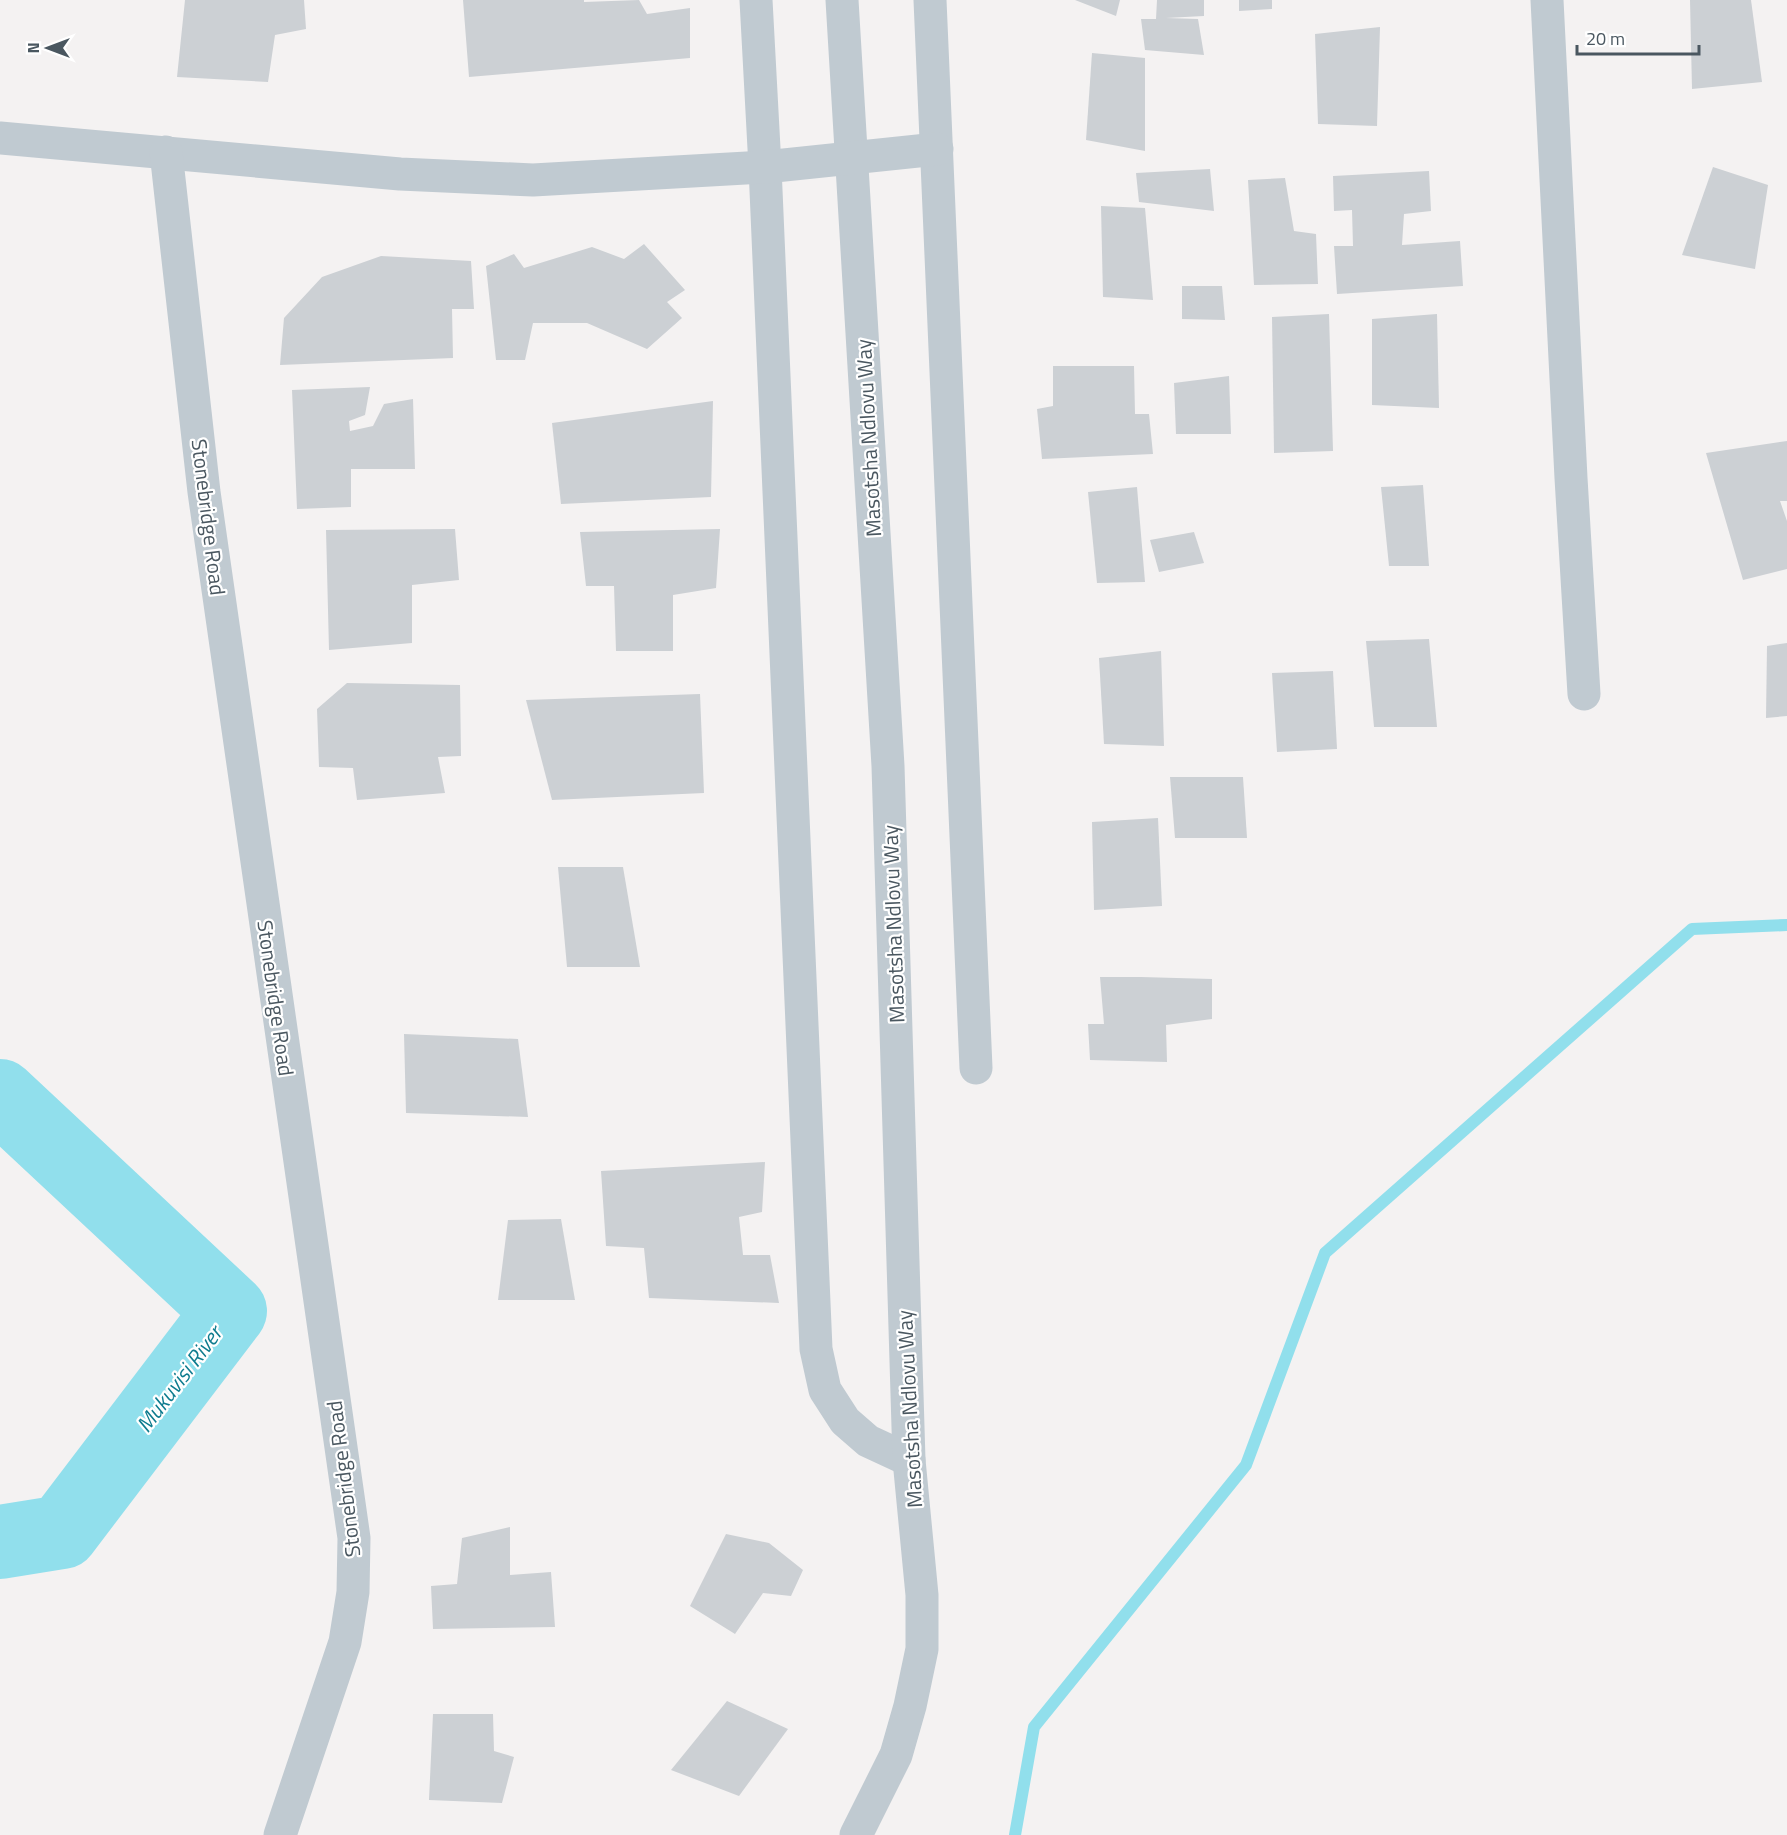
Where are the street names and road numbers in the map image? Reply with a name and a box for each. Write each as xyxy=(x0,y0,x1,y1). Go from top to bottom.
street label: Masotsha Ndlovu Way xyxy=(847,338,889,538)
street label: Stonebridge Road xyxy=(184,437,234,597)
street label: Masotsha Ndlovu Way xyxy=(874,824,912,1024)
street label: Stonebridge Road xyxy=(249,918,303,1078)
street label: Masotsha Ndlovu Way xyxy=(888,1309,930,1509)
street label: Stonebridge Road xyxy=(318,1399,368,1559)

